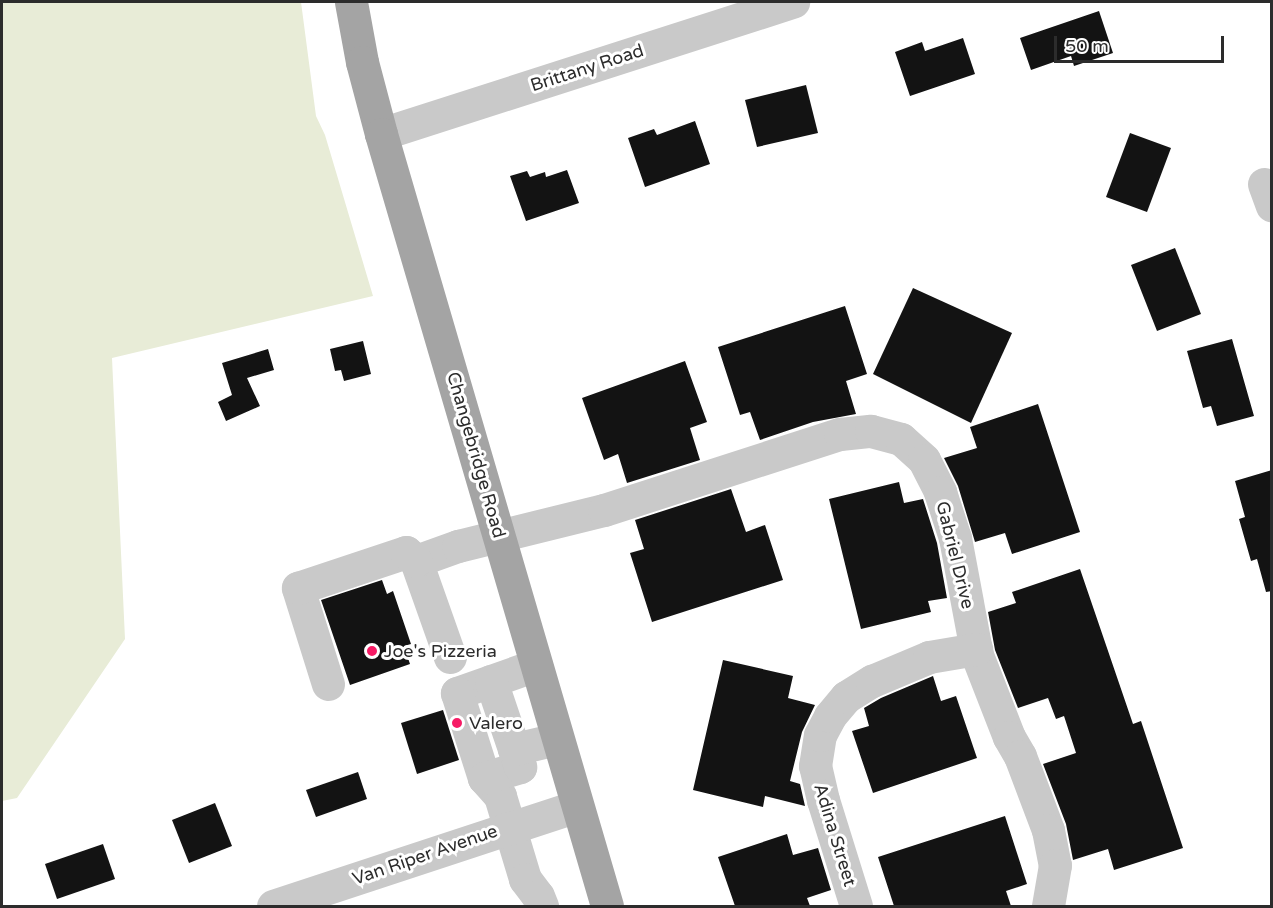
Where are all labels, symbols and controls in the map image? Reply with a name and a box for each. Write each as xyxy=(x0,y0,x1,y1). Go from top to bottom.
scale bar xyxy=(1057,24,1226,62)
text: 50 m xyxy=(1065,35,1109,57)
street label: Brittany Road xyxy=(528,40,646,96)
street label: Changebridge Road xyxy=(442,370,510,540)
street label: Gabriel Drive xyxy=(931,499,979,611)
place label: Joe's Pizzeria xyxy=(384,640,497,662)
marker: Joe's Pizzeria xyxy=(365,644,379,658)
place label: Valero xyxy=(469,712,523,734)
marker: Valero xyxy=(450,716,464,730)
street label: Adina Street xyxy=(809,781,861,889)
street label: Van Riper Avenue xyxy=(350,820,500,890)

